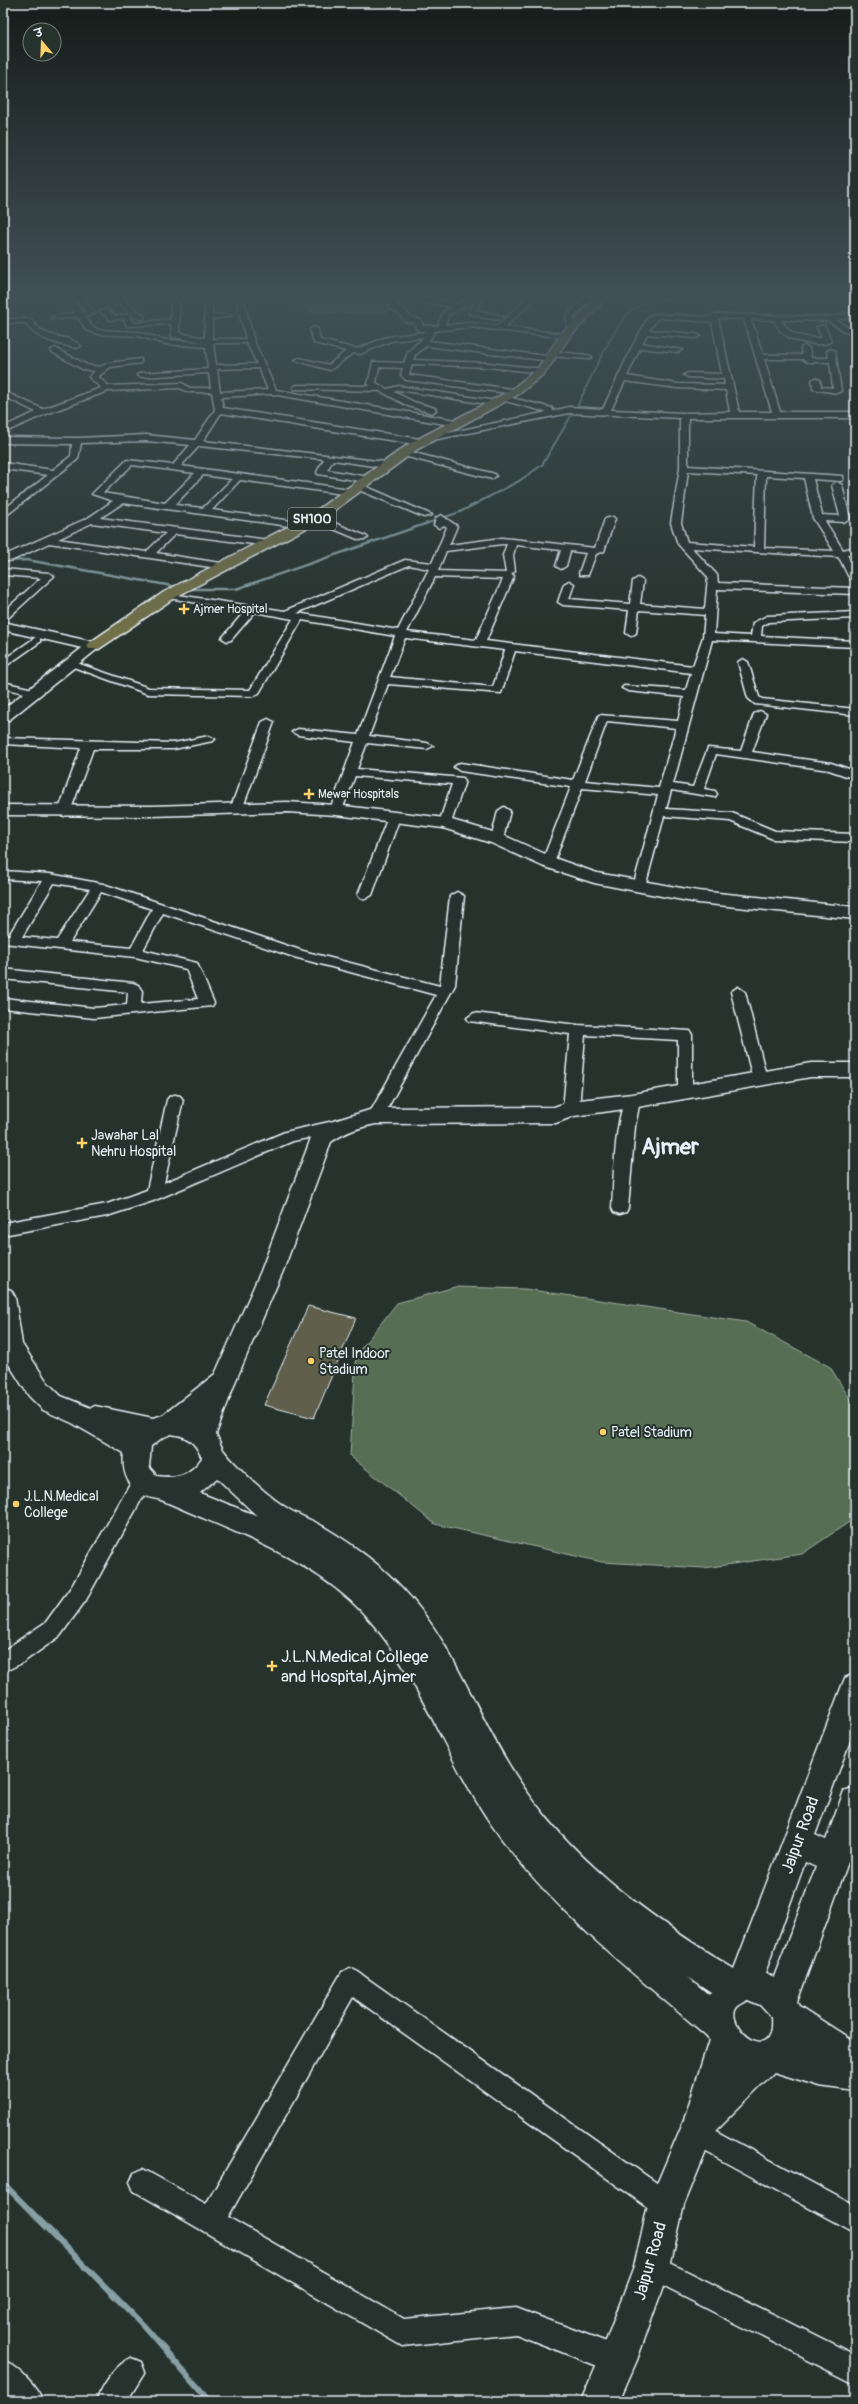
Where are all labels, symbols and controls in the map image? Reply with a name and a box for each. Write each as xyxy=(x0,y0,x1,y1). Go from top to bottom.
north arrow xyxy=(22,22,62,62)
text: उ xyxy=(32,25,46,41)
road number: SH100 xyxy=(288,508,336,530)
place label: Ajmer Hospital xyxy=(193,602,268,617)
marker: Ajmer Hospital xyxy=(178,603,190,615)
place label: Mewar Hospitals xyxy=(318,787,400,802)
marker: Mewar Hospitals xyxy=(303,788,315,800)
place label: Jawahar Lal Nehru Hospital xyxy=(91,1127,176,1160)
district label: Ajmer xyxy=(641,1133,700,1161)
marker: Jawahar Lal Nehru Hospital xyxy=(76,1137,88,1149)
place label: Patel Indoor Stadium xyxy=(319,1345,390,1378)
marker: Patel Indoor Stadium xyxy=(306,1356,316,1366)
place label: Patel Stadium xyxy=(611,1424,692,1441)
marker: Patel Stadium xyxy=(598,1427,608,1437)
place label: J.L.N.Medical College xyxy=(24,1488,99,1521)
marker: J.L.N.Medical College xyxy=(11,1499,21,1509)
place label: J.L.N.Medical College and Hospital,Ajmer xyxy=(281,1646,429,1687)
marker: J.L.N.Medical College and Hospital,Ajmer xyxy=(266,1660,278,1672)
street label: Jaipur Road xyxy=(776,1794,824,1876)
street label: Jaipur Road xyxy=(629,2219,671,2303)

